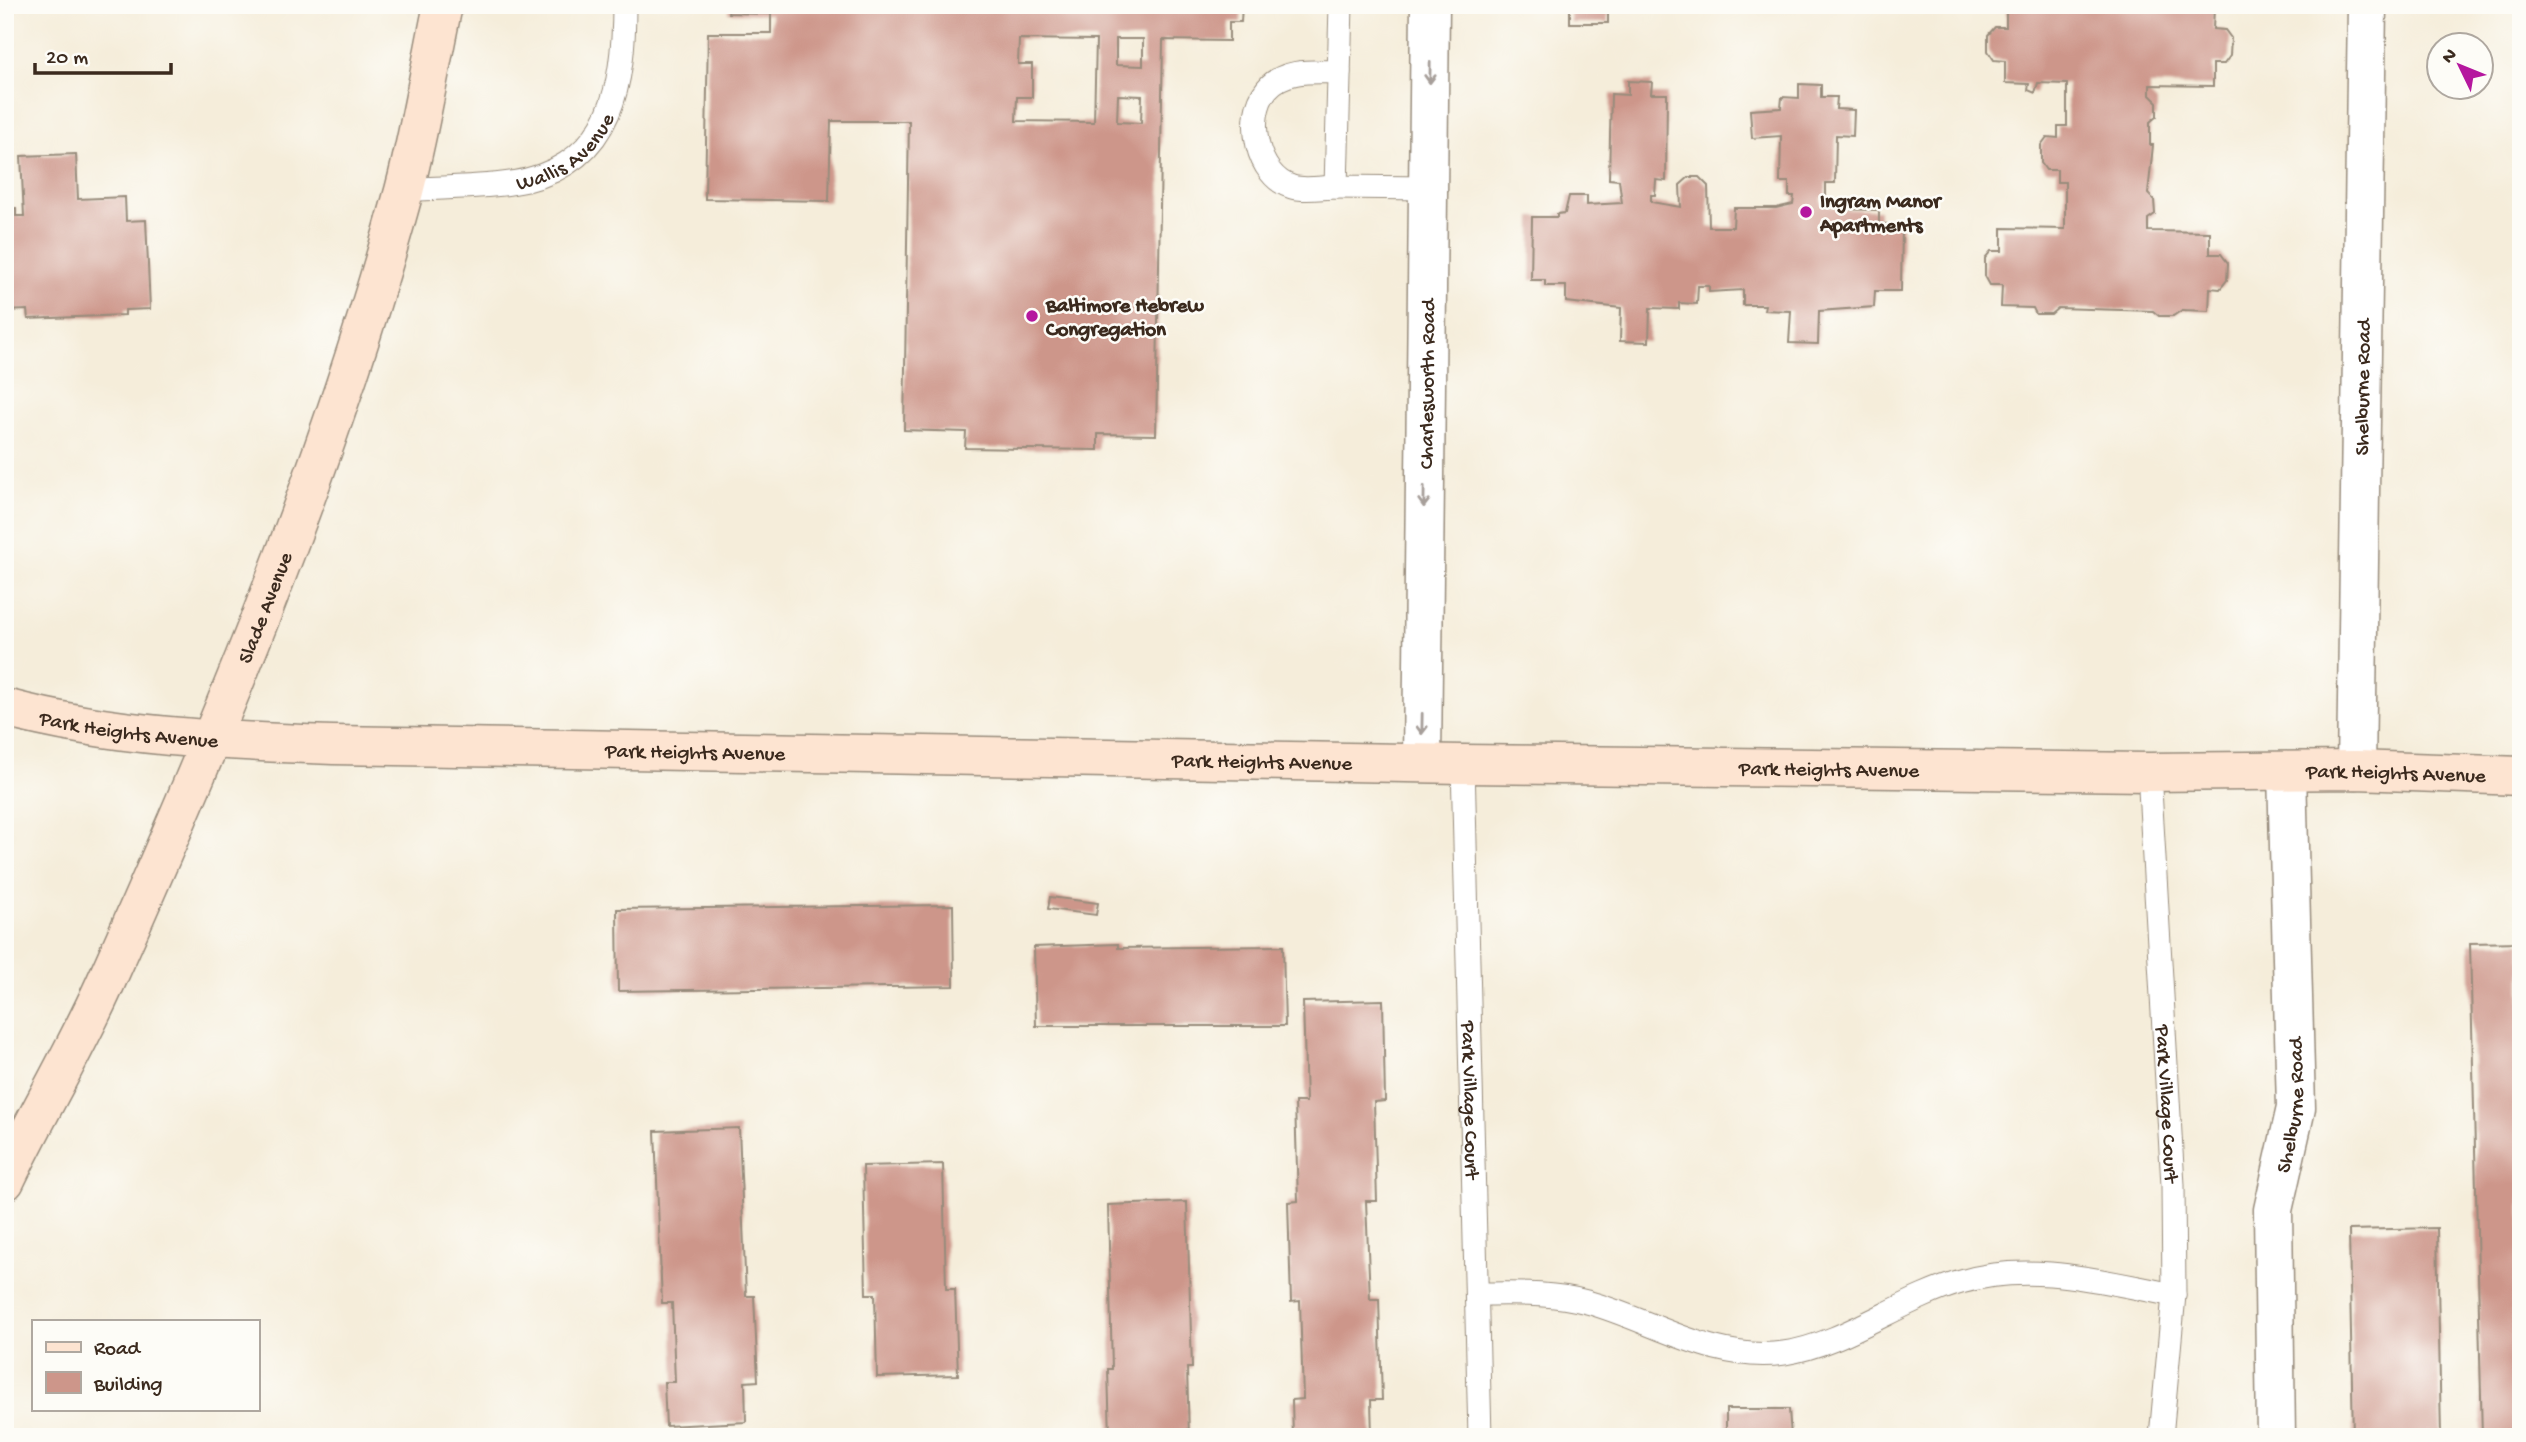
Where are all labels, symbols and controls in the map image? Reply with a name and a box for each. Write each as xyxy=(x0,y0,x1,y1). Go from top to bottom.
scale bar xyxy=(35,32,172,76)
north arrow xyxy=(2424,32,2494,102)
text: N xyxy=(2437,44,2463,69)
text: 20 m xyxy=(46,47,88,72)
one-way arrow xyxy=(1423,62,1437,85)
street label: Wallis Avenue xyxy=(514,109,622,198)
place label: Ingram Manor Apartments xyxy=(1819,191,1943,240)
marker: Ingram Manor Apartments xyxy=(1798,204,1814,220)
place label: Baltimore Hebrew Congregation xyxy=(1045,295,1204,344)
street label: Charlesworth Road xyxy=(1416,297,1443,469)
marker: Baltimore Hebrew Congregation xyxy=(1024,308,1040,324)
street label: Shelburne Road xyxy=(2352,317,2379,456)
one-way arrow xyxy=(1417,485,1431,508)
street label: Slade Avenue xyxy=(234,548,301,668)
street label: Park Heights Avenue xyxy=(36,708,220,756)
one-way arrow xyxy=(1415,713,1429,736)
street label: Park Heights Avenue xyxy=(604,741,787,769)
street label: Park Heights Avenue xyxy=(1171,750,1353,778)
street label: Park Heights Avenue xyxy=(1738,758,1920,785)
street label: Park Heights Avenue xyxy=(2305,761,2487,791)
street label: Park Village Court xyxy=(1453,1020,1483,1182)
street label: Park Village Court xyxy=(2148,1023,2182,1186)
street label: Shelburne Road xyxy=(2273,1035,2312,1176)
legend xyxy=(32,1320,259,1410)
text: Road xyxy=(94,1338,142,1363)
text: Building xyxy=(93,1374,163,1399)

